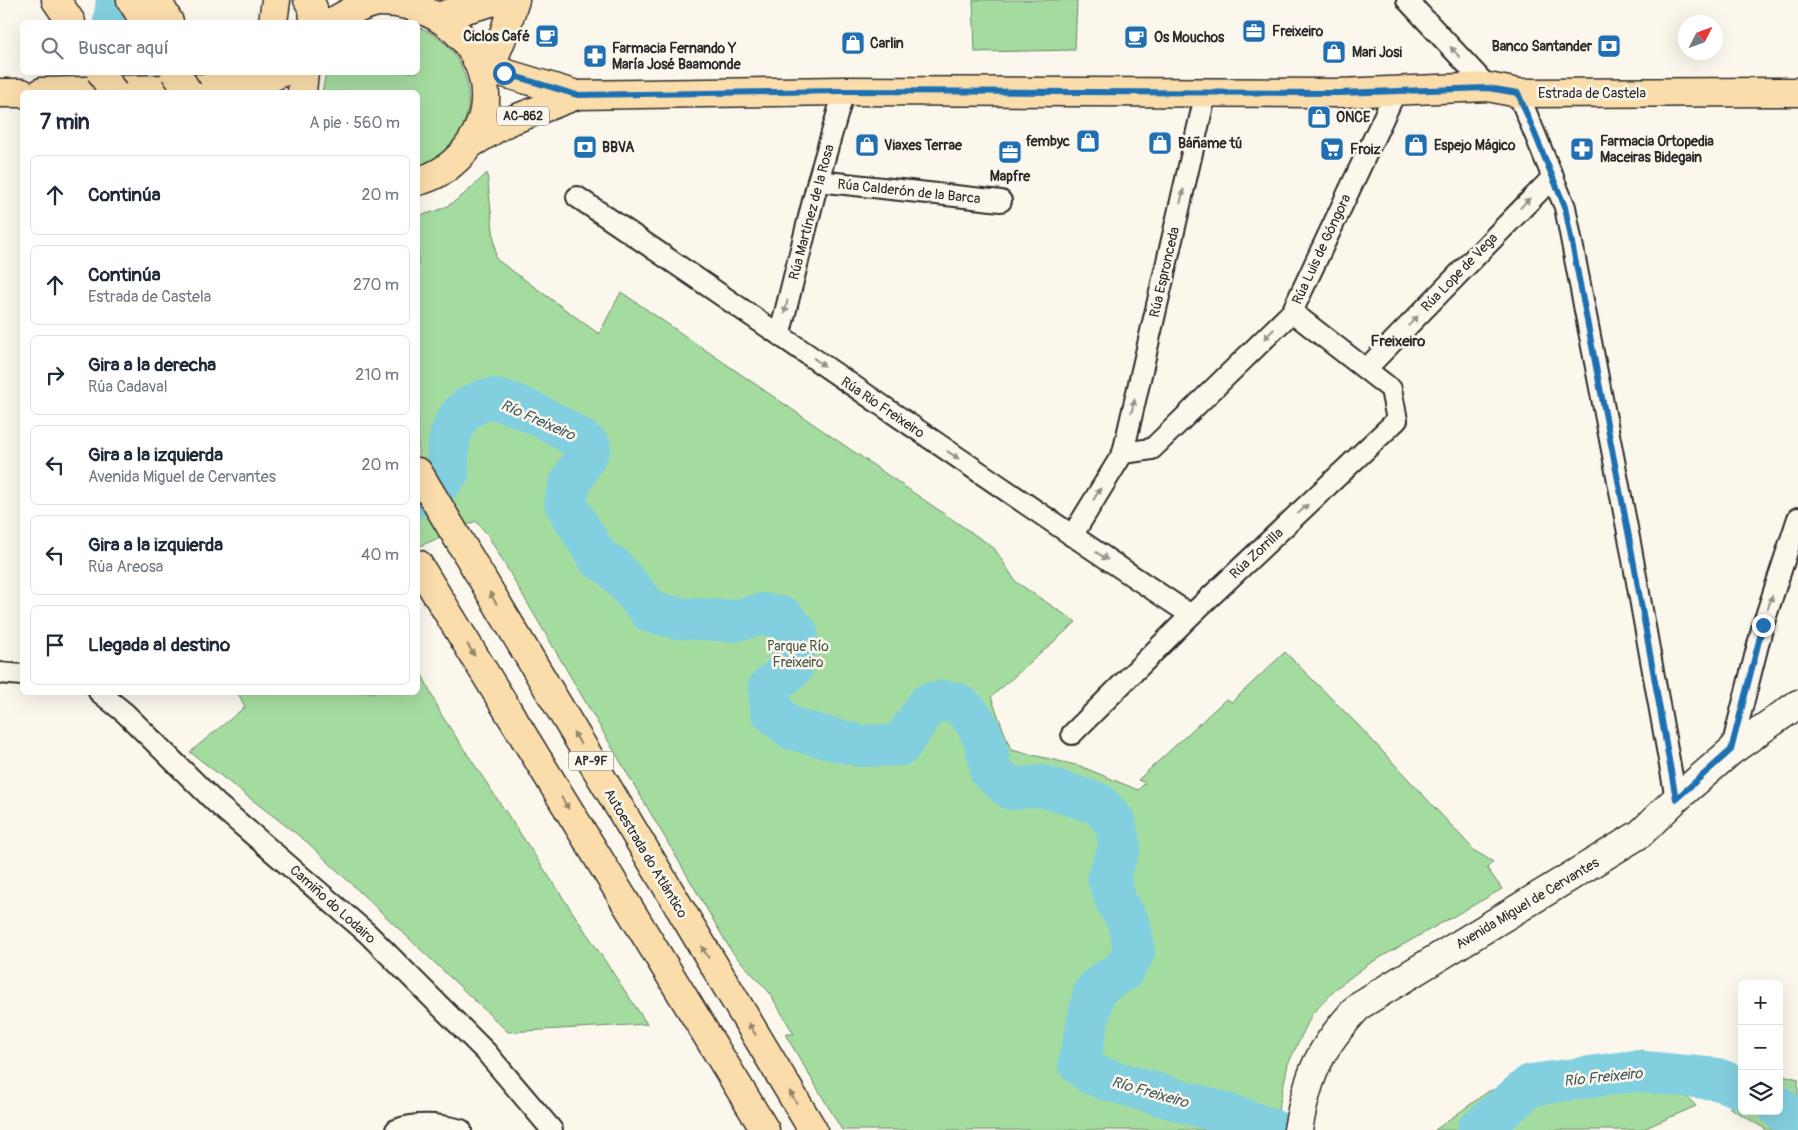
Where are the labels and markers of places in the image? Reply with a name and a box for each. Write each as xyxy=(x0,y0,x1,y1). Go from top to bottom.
office icon: Freixeiro xyxy=(1241,18,1267,44)
cafe icon: Ciclos Café xyxy=(534,23,560,49)
place label: Freixeiro xyxy=(1272,23,1324,40)
cafe icon: Os Mouchos xyxy=(1123,24,1149,50)
place label: Ciclos Café xyxy=(463,28,531,45)
place label: Os Mouchos xyxy=(1154,29,1225,46)
shop icon: Carlin xyxy=(840,30,866,56)
bank icon: Banco Santander xyxy=(1596,33,1622,59)
place label: Carlin xyxy=(870,35,904,52)
place label: Banco Santander xyxy=(1492,38,1593,55)
shop icon: Mari Josi xyxy=(1321,39,1347,65)
place label: Farmacia Fernando Y María José Baamonde xyxy=(612,40,742,73)
pharmacy icon: Farmacia Fernando Y María José Baamonde xyxy=(582,43,608,69)
place label: Mari Josi xyxy=(1352,44,1403,61)
shop icon: ONCE xyxy=(1306,104,1332,130)
place label: ONCE xyxy=(1336,109,1371,126)
shop icon: fembyc xyxy=(1075,128,1101,154)
shop icon: Báñame tú xyxy=(1147,130,1173,156)
shop icon: Viaxes Terrae xyxy=(854,132,880,158)
shop icon: Espejo Mágico xyxy=(1403,132,1429,158)
place label: fembyc xyxy=(1026,133,1070,150)
place label: Farmacia Ortopedia Maceiras Bidegain xyxy=(1600,133,1714,166)
bank icon: BBVA xyxy=(572,134,598,160)
place label: Báñame tú xyxy=(1178,135,1242,152)
supermarket icon: Froiz xyxy=(1319,136,1345,162)
pharmacy icon: Farmacia Ortopedia Maceiras Bidegain xyxy=(1569,136,1595,162)
place label: Viaxes Terrae xyxy=(884,137,963,154)
place label: Espejo Mágico xyxy=(1434,137,1516,154)
place label: BBVA xyxy=(602,139,634,156)
office icon: Mapfre xyxy=(997,139,1023,165)
place label: Froiz xyxy=(1350,141,1381,158)
place label: Mapfre xyxy=(990,168,1031,185)

